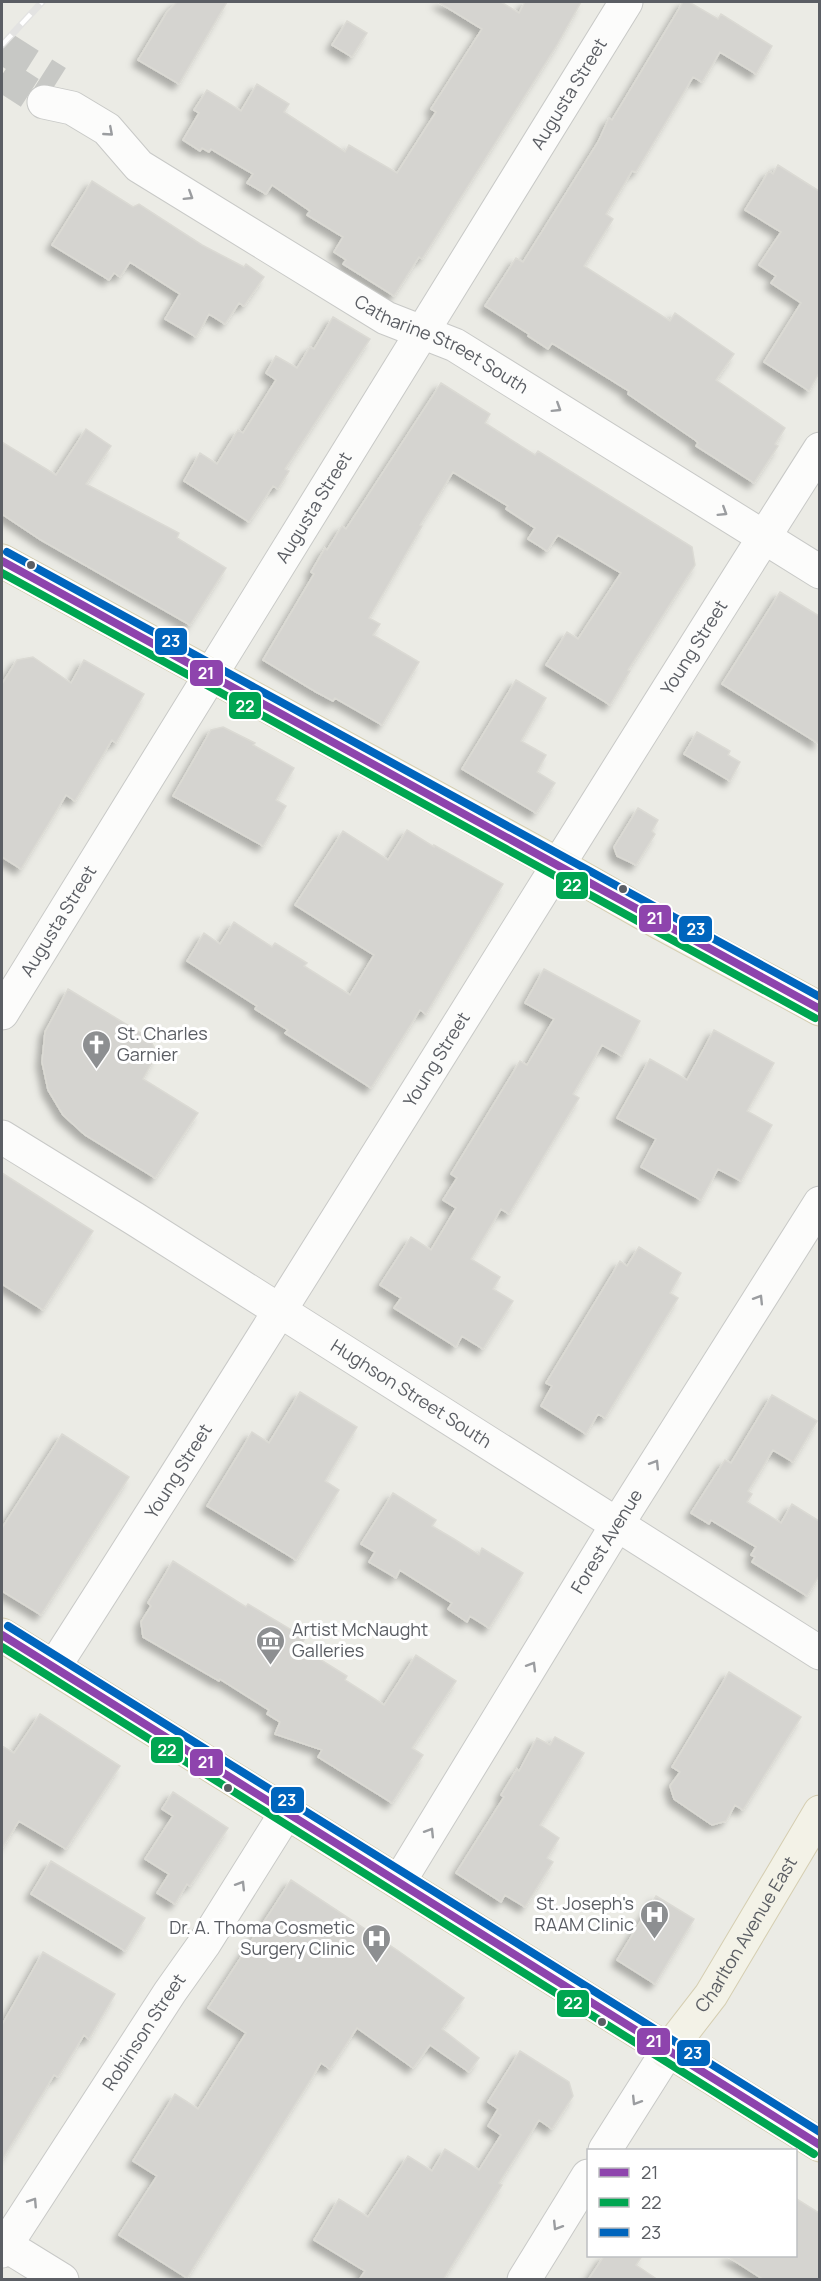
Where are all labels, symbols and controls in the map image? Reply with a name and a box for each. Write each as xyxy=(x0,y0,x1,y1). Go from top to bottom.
street label: Augusta Street xyxy=(525,33,612,154)
one-way arrow xyxy=(102,125,113,136)
one-way arrow xyxy=(183,189,193,201)
street label: Catharine Street South xyxy=(350,289,533,399)
one-way arrow xyxy=(551,401,561,413)
street label: Augusta Street xyxy=(270,447,357,567)
one-way arrow xyxy=(717,504,727,516)
unlabelled marker xyxy=(25,559,37,571)
street label: Young Street xyxy=(655,595,732,699)
line badge: 23 xyxy=(154,627,188,656)
text: 23 xyxy=(162,630,180,652)
line badge: 21 xyxy=(189,659,224,687)
text: 21 xyxy=(198,662,214,684)
line badge: 22 xyxy=(228,691,262,720)
text: 22 xyxy=(235,695,255,717)
street label: Augusta Street xyxy=(14,860,101,981)
line badge: 22 xyxy=(555,871,589,900)
text: 22 xyxy=(562,874,582,896)
unlabelled marker xyxy=(617,883,629,895)
line badge: 21 xyxy=(638,904,672,933)
text: 21 xyxy=(647,907,663,929)
line badge: 23 xyxy=(678,915,713,943)
text: 23 xyxy=(687,918,705,940)
street label: Young Street xyxy=(397,1007,475,1111)
place label: St. Charles Garnier xyxy=(117,1021,208,1066)
church icon: St. Charles Garnier xyxy=(80,1028,112,1070)
one-way arrow xyxy=(752,1295,764,1305)
street label: Hughson Street South xyxy=(327,1333,496,1453)
street label: Young Street xyxy=(139,1419,217,1523)
one-way arrow xyxy=(648,1460,660,1470)
street label: Forest Avenue xyxy=(565,1484,647,1598)
place label: Artist McNaught Galleries xyxy=(292,1617,428,1662)
museum icon: Artist McNaught Galleries xyxy=(255,1624,287,1666)
one-way arrow xyxy=(524,1662,536,1672)
line badge: 22 xyxy=(150,1736,184,1764)
text: 22 xyxy=(157,1739,177,1761)
line badge: 21 xyxy=(189,1748,224,1777)
text: 21 xyxy=(198,1751,214,1773)
unlabelled marker xyxy=(222,1782,234,1794)
line badge: 23 xyxy=(270,1786,305,1814)
text: 23 xyxy=(278,1789,296,1811)
one-way arrow xyxy=(422,1828,434,1838)
street label: Charlton Avenue East xyxy=(689,1852,802,2017)
one-way arrow xyxy=(234,1880,245,1891)
place label: St. Joseph's RAAM Clinic xyxy=(534,1891,634,1936)
hospital icon: St. Joseph's RAAM Clinic xyxy=(639,1898,671,1940)
place label: Dr. A. Thoma Cosmetic Surgery Clinic xyxy=(169,1915,355,1960)
hospital icon: Dr. A. Thoma Cosmetic Surgery Clinic xyxy=(360,1922,392,1964)
street label: Robinson Street xyxy=(96,1968,190,2095)
line badge: 22 xyxy=(556,1989,590,2018)
text: 22 xyxy=(563,1992,583,2014)
unlabelled marker xyxy=(596,2016,608,2028)
line badge: 21 xyxy=(636,2027,671,2056)
text: 21 xyxy=(646,2030,662,2052)
line badge: 23 xyxy=(676,2039,711,2067)
text: 23 xyxy=(684,2042,702,2064)
one-way arrow xyxy=(631,2095,643,2105)
legend xyxy=(587,2149,797,2257)
text: 21 xyxy=(641,2160,658,2184)
text: 22 xyxy=(641,2190,662,2214)
one-way arrow xyxy=(26,2198,37,2209)
one-way arrow xyxy=(553,2220,565,2230)
text: 23 xyxy=(641,2220,661,2244)

